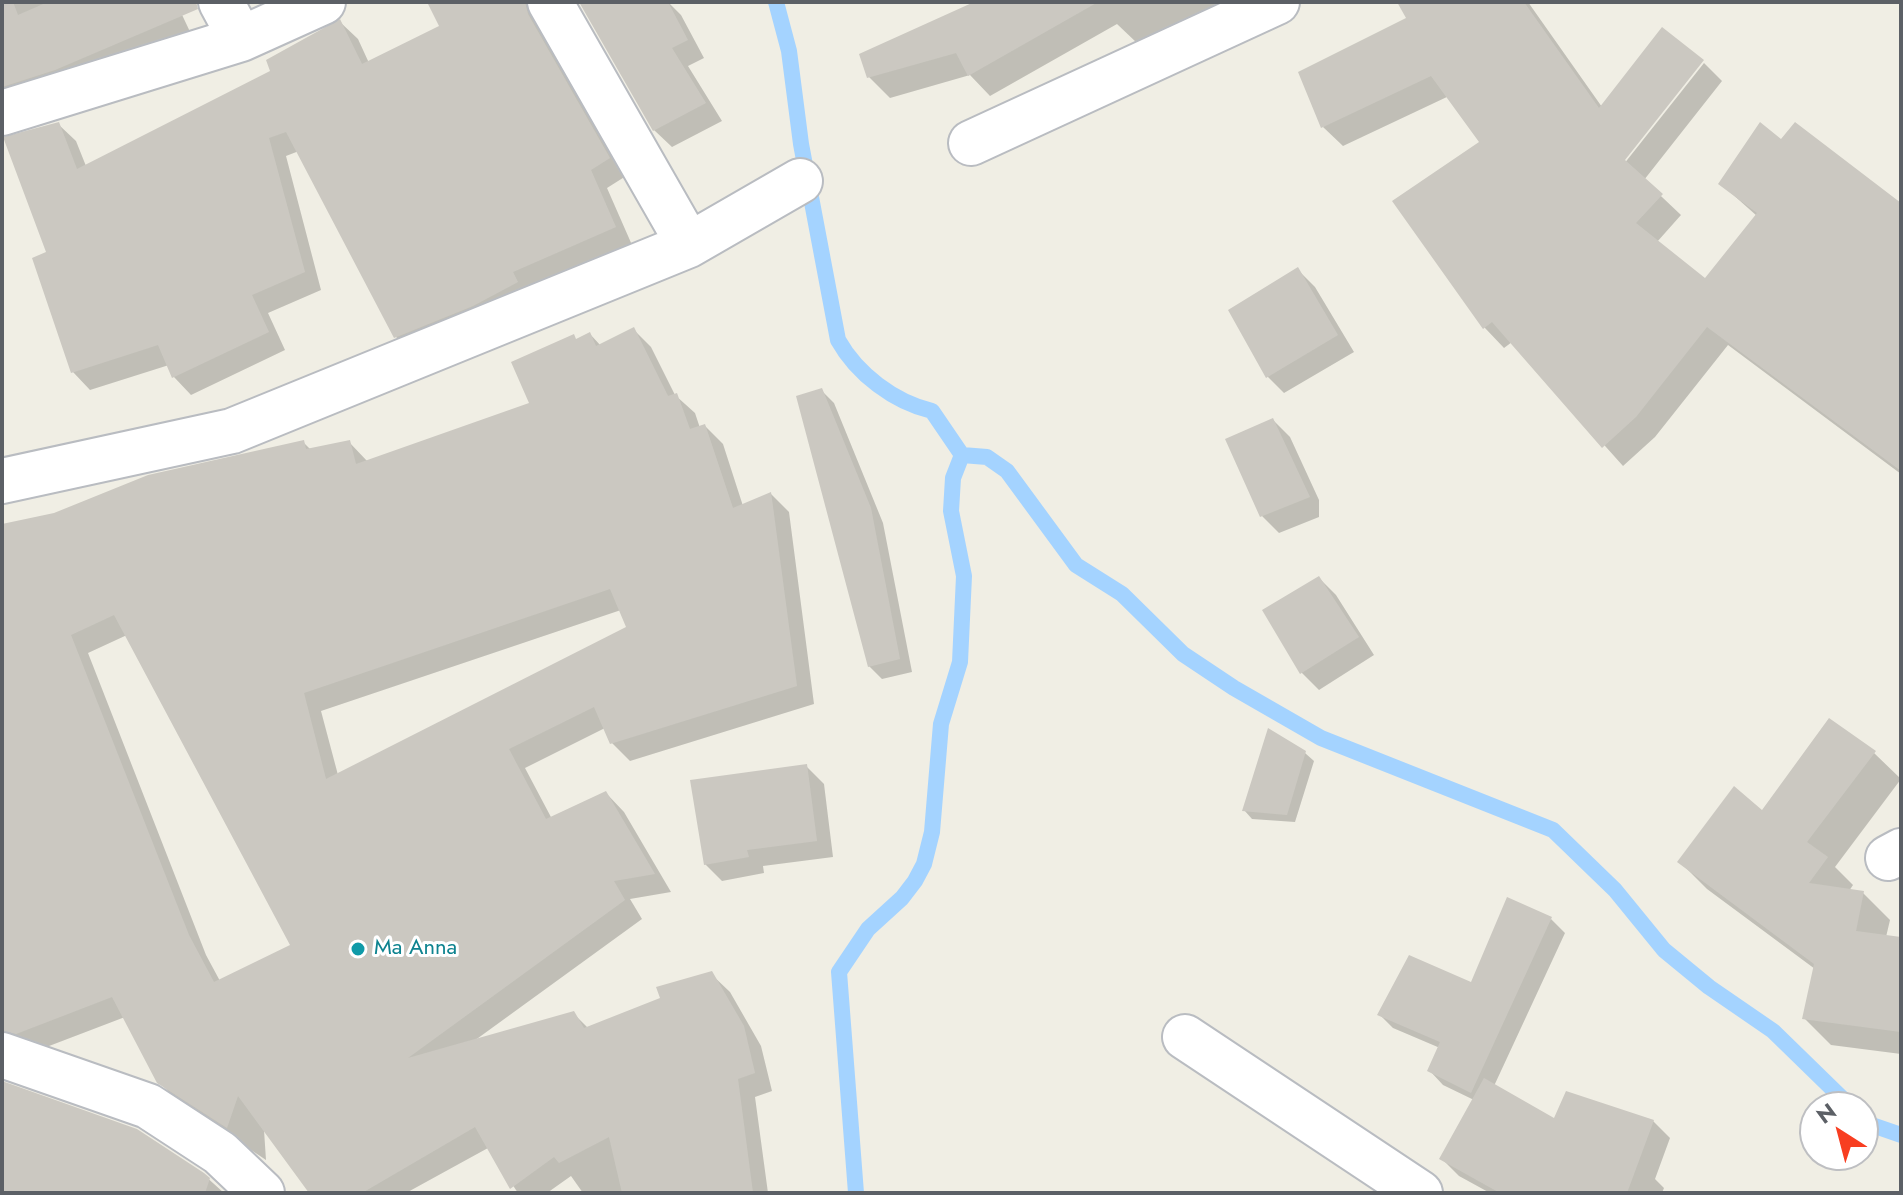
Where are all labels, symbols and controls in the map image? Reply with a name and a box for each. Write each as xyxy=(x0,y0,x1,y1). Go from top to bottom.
place label: Ma Anna xyxy=(374,936,457,962)
marker: Ma Anna xyxy=(349,940,367,958)
north arrow xyxy=(1799,1091,1879,1171)
text: N xyxy=(1810,1095,1843,1131)

